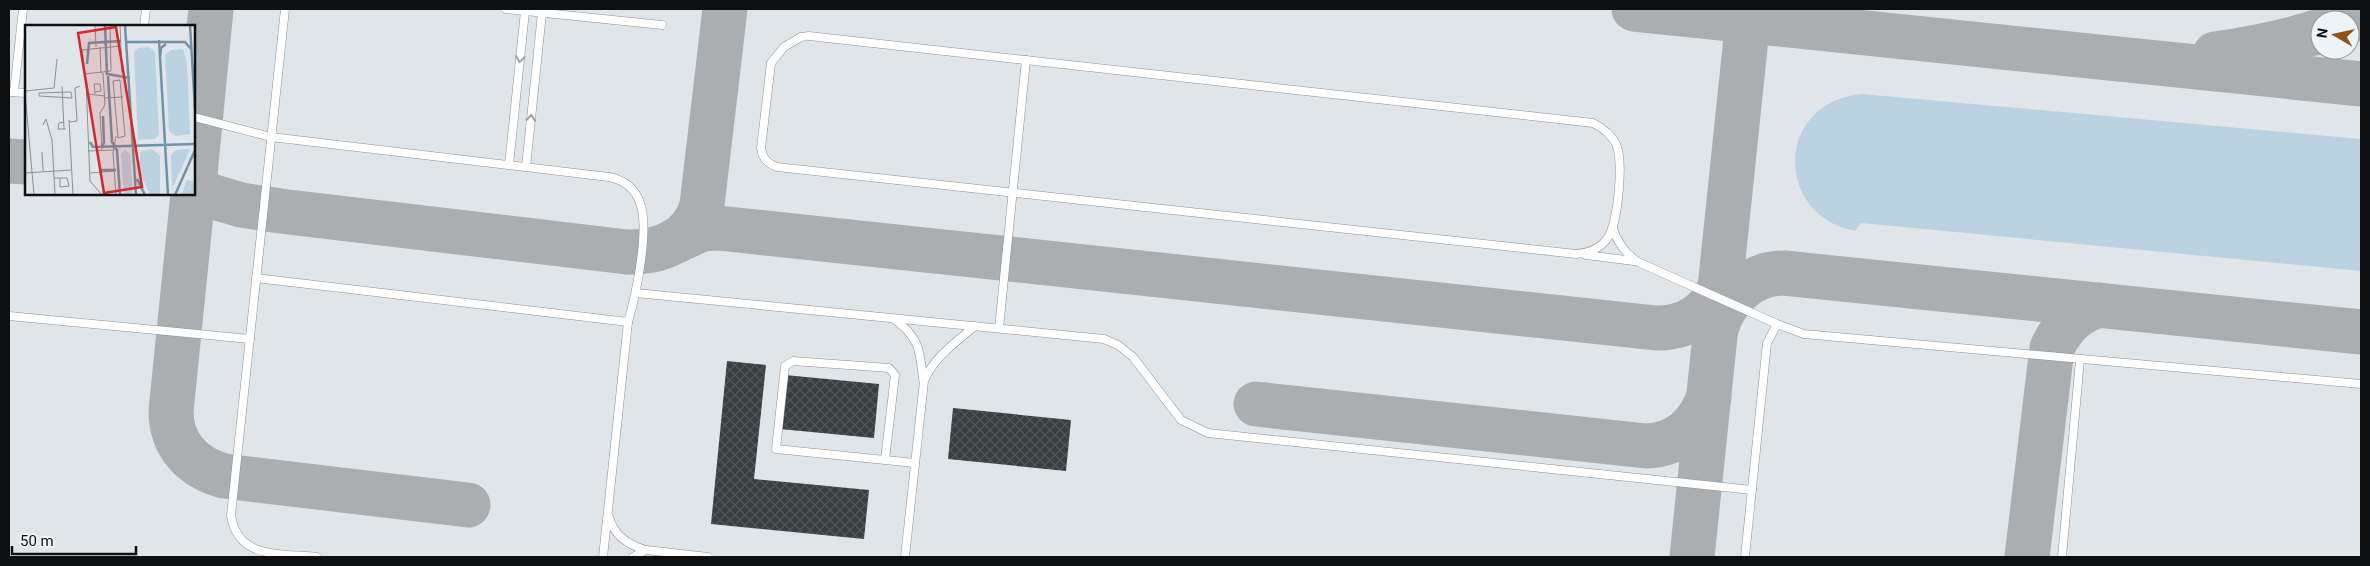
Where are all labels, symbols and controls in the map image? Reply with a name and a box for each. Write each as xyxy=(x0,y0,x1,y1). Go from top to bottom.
north arrow xyxy=(2310,10,2360,60)
inset map xyxy=(25,25,195,195)
text: N xyxy=(2313,27,2331,39)
one-way arrow xyxy=(515,56,526,64)
one-way arrow xyxy=(525,114,536,122)
scale bar xyxy=(12,524,136,556)
text: 50 m xyxy=(20,532,54,550)

